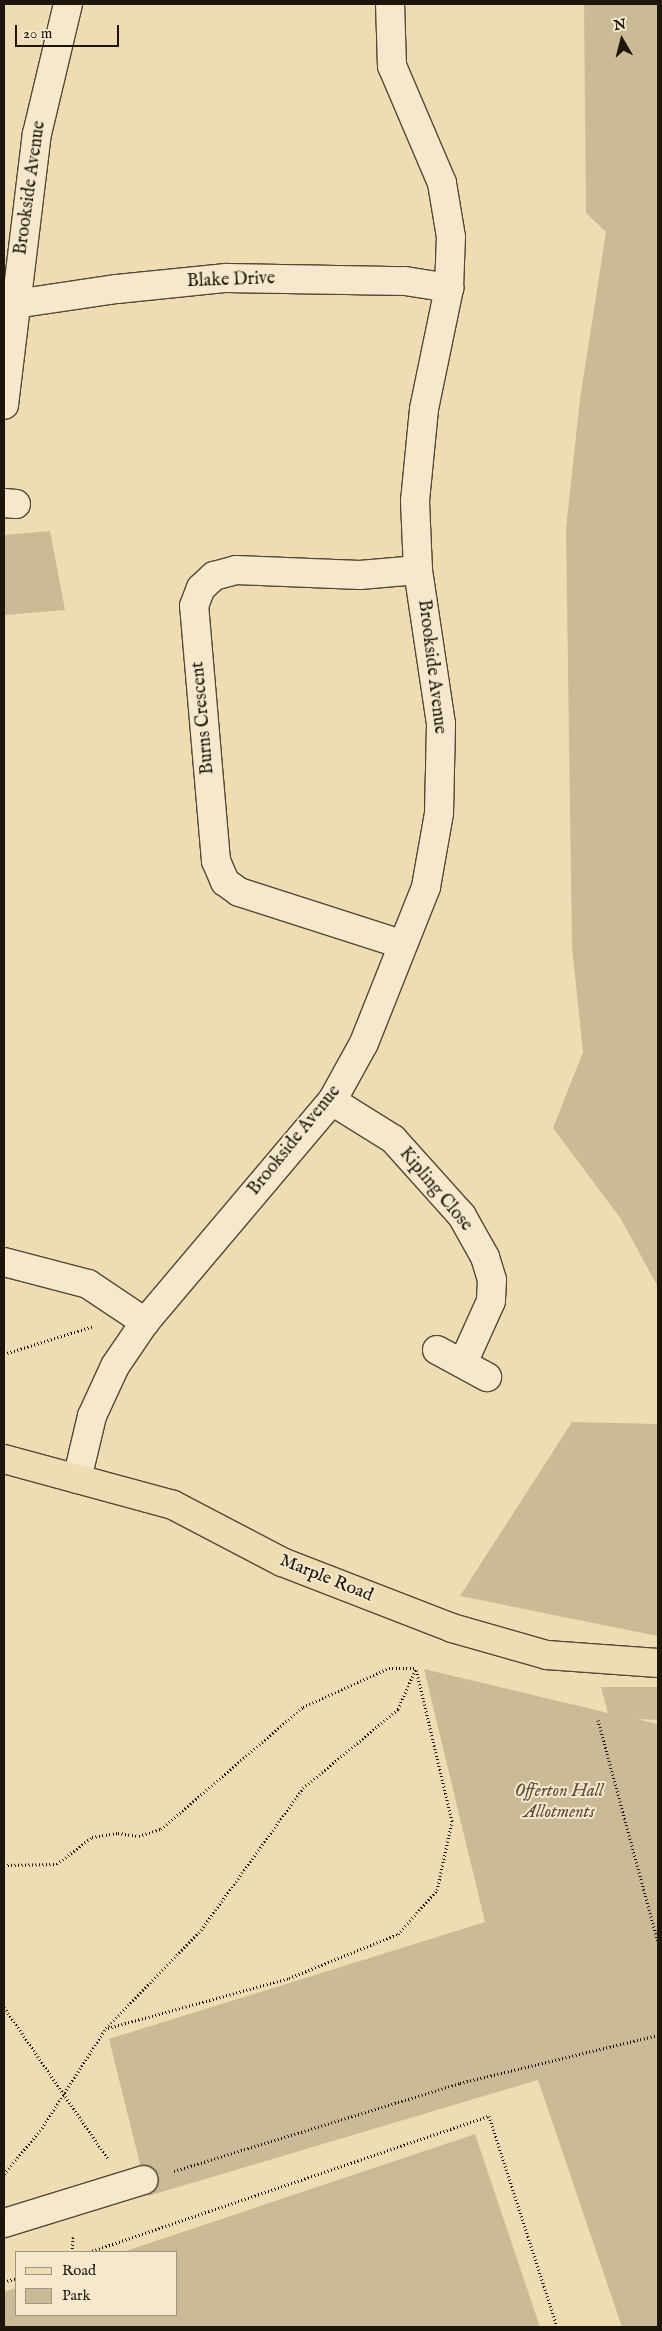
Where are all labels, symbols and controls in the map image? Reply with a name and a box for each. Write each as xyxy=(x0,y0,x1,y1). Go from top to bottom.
scale bar xyxy=(18,15,121,47)
north arrow xyxy=(597,15,647,65)
text: N xyxy=(613,15,627,35)
text: 20 m xyxy=(23,24,52,43)
street label: Brookside Avenue xyxy=(11,119,51,257)
street label: Blake Drive xyxy=(187,269,275,293)
street label: Brookside Avenue xyxy=(412,599,450,735)
street label: Burns Crescent xyxy=(188,661,220,775)
street label: Brookside Avenue xyxy=(244,1082,346,1200)
street label: Kipling Close xyxy=(394,1144,476,1236)
street label: Marple Road xyxy=(276,1550,376,1608)
park label: Offerton Hall Allotments xyxy=(515,1782,603,1825)
legend xyxy=(15,2251,178,2316)
text: Road xyxy=(62,2261,96,2280)
text: Park xyxy=(62,2286,91,2305)

